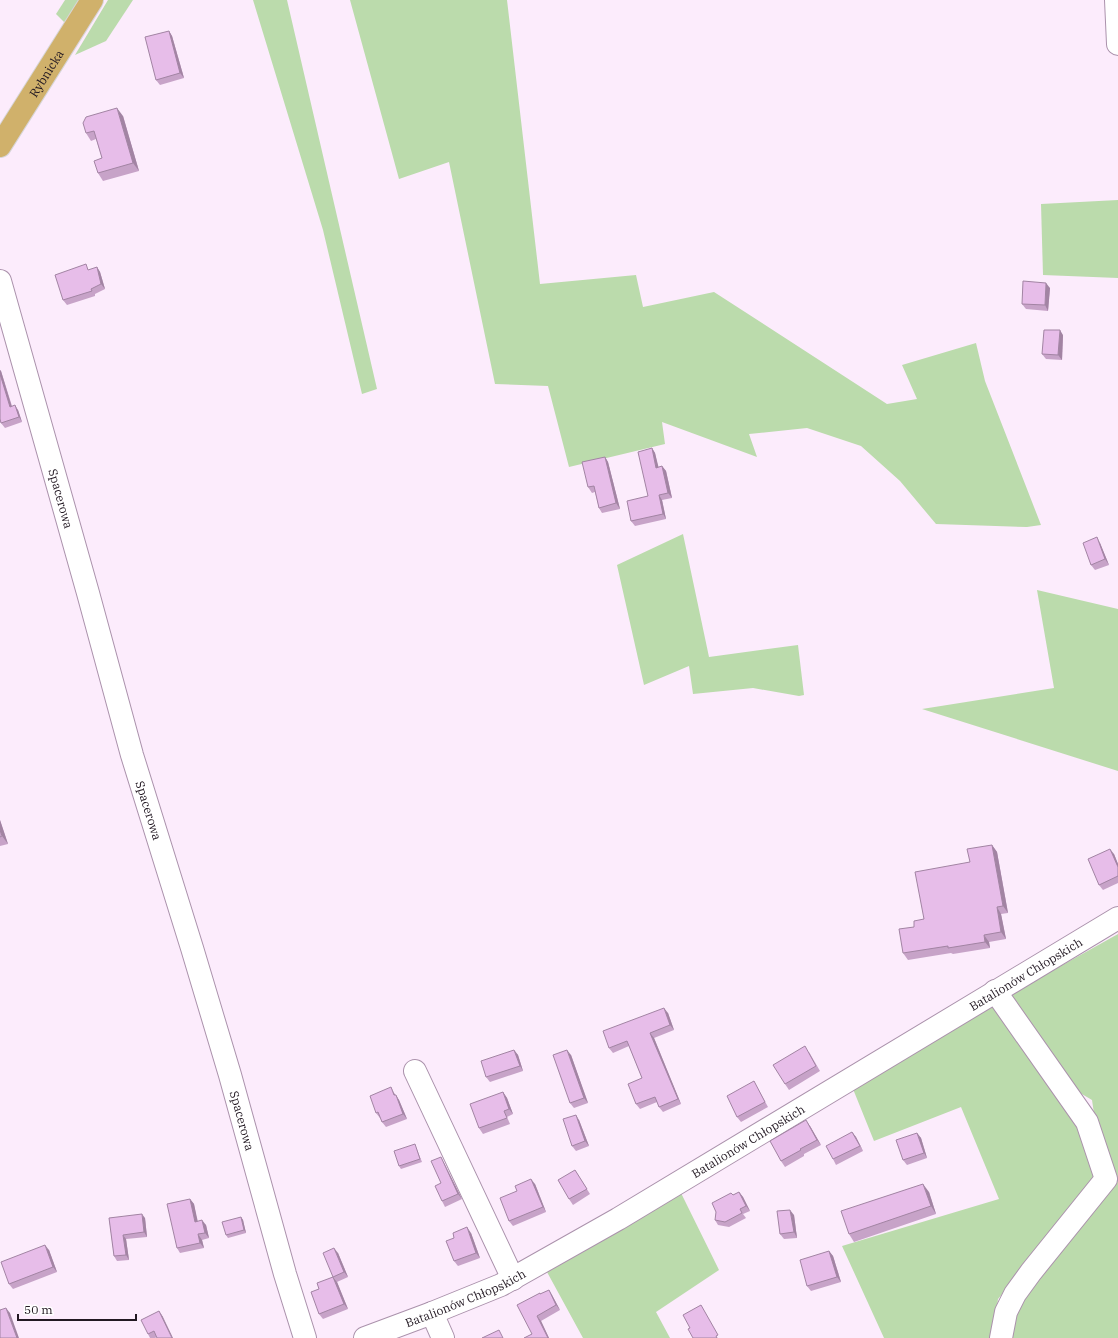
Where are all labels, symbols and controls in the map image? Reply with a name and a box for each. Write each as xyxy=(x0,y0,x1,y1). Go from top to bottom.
street label: Rybnicka xyxy=(25,47,67,100)
street label: Spacerowa xyxy=(46,467,77,531)
street label: Spacerowa xyxy=(133,779,166,842)
street label: Batalionów Chłopskich xyxy=(966,934,1085,1013)
street label: Spacerowa xyxy=(227,1089,258,1153)
street label: Batalionów Chłopskich xyxy=(689,1101,808,1181)
street label: Batalionów Chłopskich xyxy=(403,1265,528,1330)
scale bar xyxy=(18,1296,136,1322)
text: 50 m xyxy=(24,1302,53,1317)

